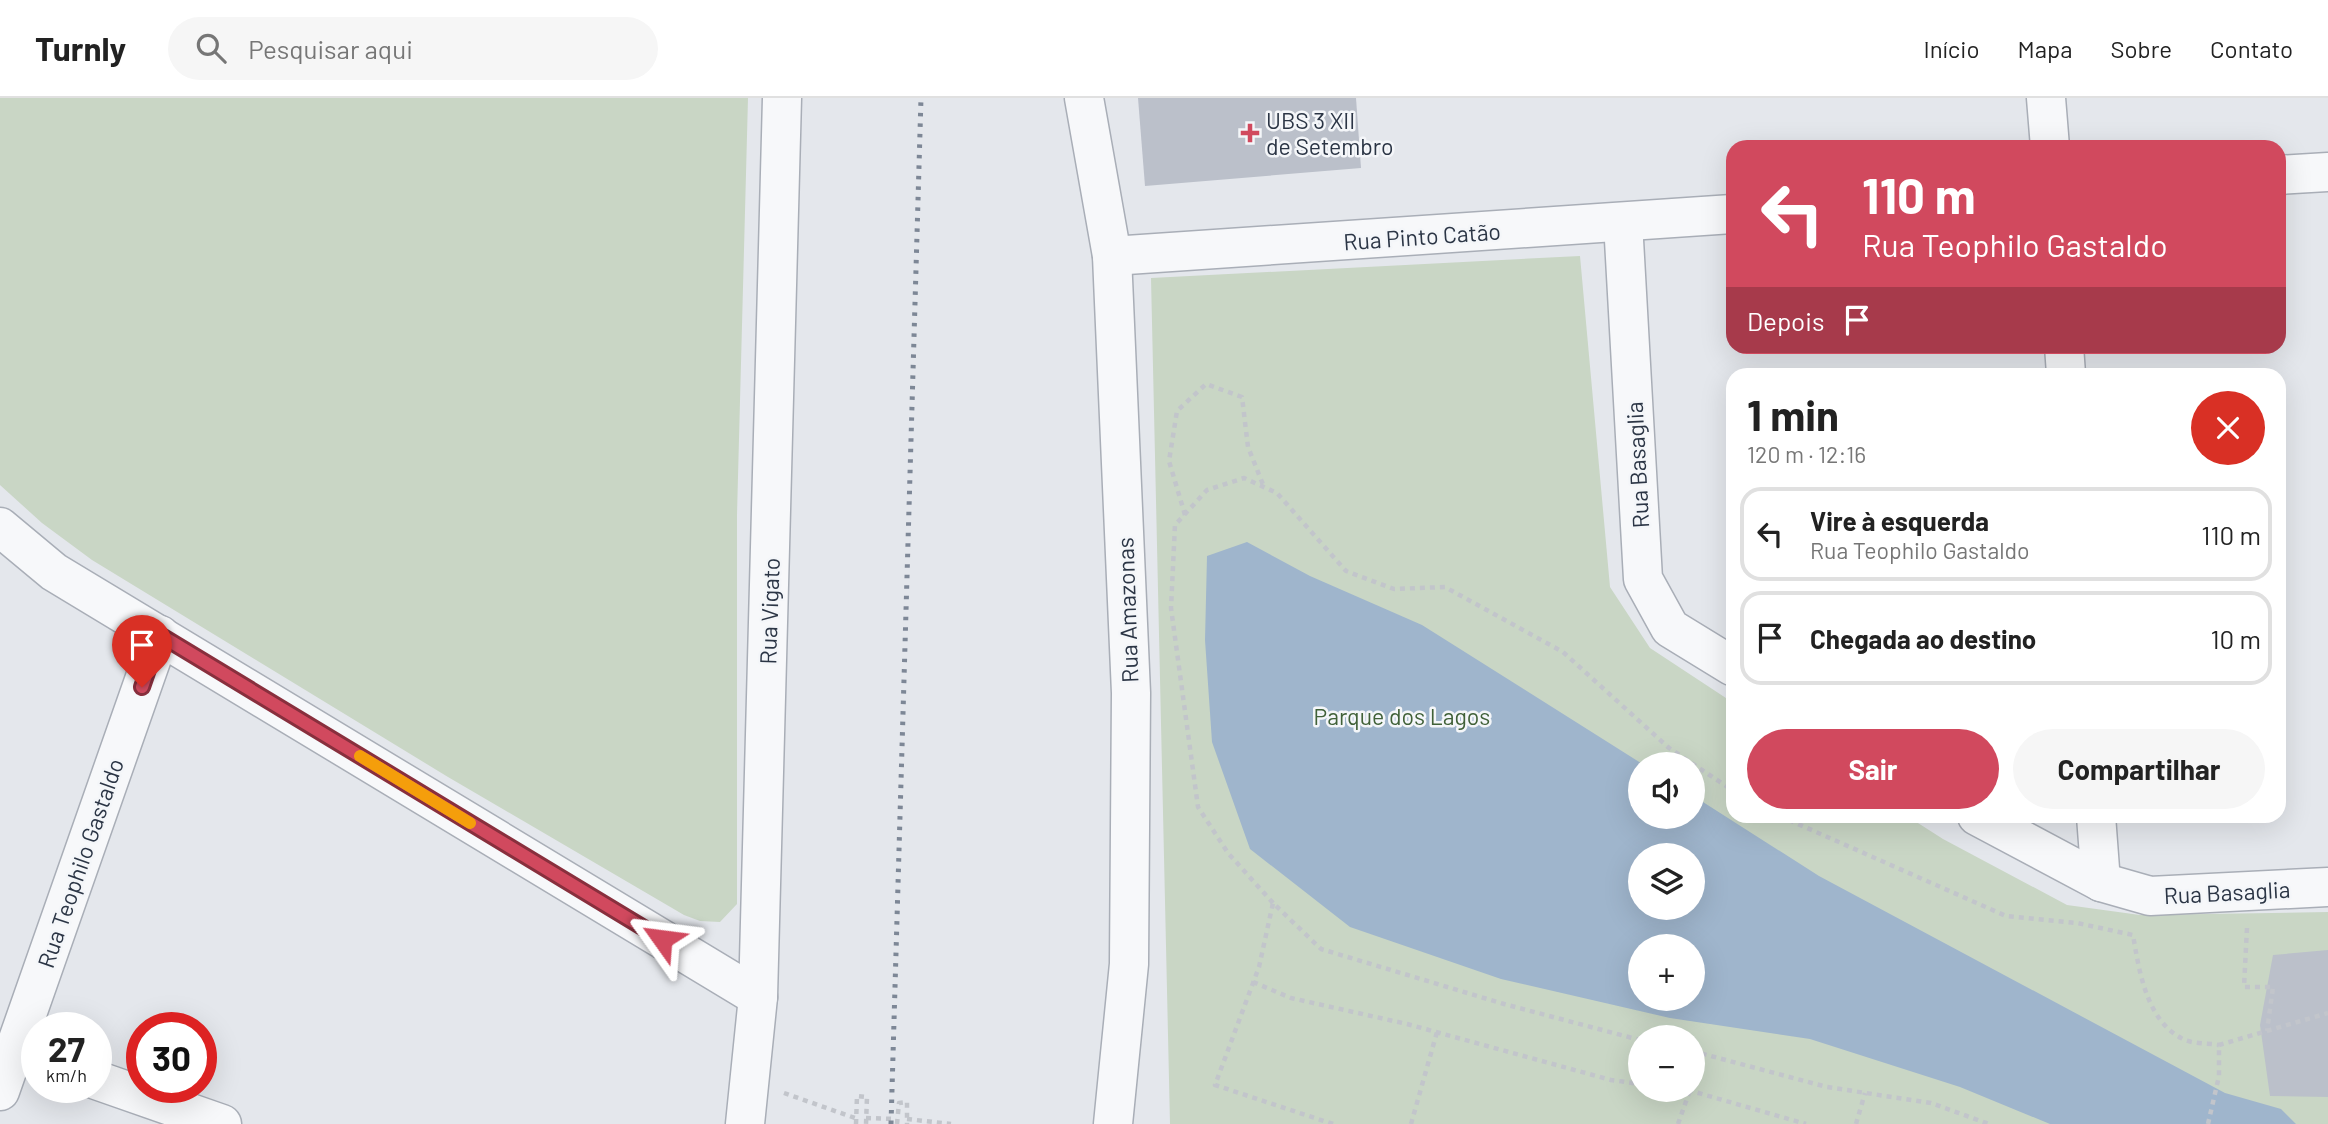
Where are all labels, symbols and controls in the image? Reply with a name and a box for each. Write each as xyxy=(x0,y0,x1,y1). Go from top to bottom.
search box xyxy=(168,17,658,80)
text: Turnly xyxy=(35,28,126,68)
icon: search xyxy=(192,29,230,67)
text: Pesquisar aqui xyxy=(248,33,413,64)
text: Início xyxy=(1924,34,1980,63)
text: Mapa xyxy=(2018,34,2072,63)
text: Sobre xyxy=(2110,34,2172,63)
text: Contato xyxy=(2210,34,2293,63)
place label: UBS 3 XII de Setembro xyxy=(1266,106,1394,160)
marker: UBS 3 XII de Setembro xyxy=(1240,123,1260,143)
text: 110 m xyxy=(1862,165,1976,224)
icon: left xyxy=(1747,168,1838,259)
street label: Rua Pinto Catão xyxy=(1342,217,1502,255)
text: Rua Teophilo Gastaldo xyxy=(1862,225,2168,263)
icon: arrive xyxy=(1838,301,1876,339)
text: Depois xyxy=(1747,305,1824,336)
text: 1 min xyxy=(1747,389,1839,439)
button: close xyxy=(2191,391,2265,465)
street label: Rua Basaglia xyxy=(1620,401,1654,529)
text: 120 m · 12:16 xyxy=(1747,440,1866,468)
text: Vire à esquerda xyxy=(1810,505,1989,536)
icon: left xyxy=(1751,515,1789,553)
text: 110 m xyxy=(2201,519,2261,550)
text: Rua Teophilo Gastaldo xyxy=(1810,536,2030,564)
street label: Rua Amazonas xyxy=(1110,537,1144,683)
street label: Rua Vigato xyxy=(753,557,785,665)
pin xyxy=(112,615,172,687)
icon: arrive xyxy=(1751,619,1789,657)
text: Chegada ao destino xyxy=(1810,623,2036,654)
text: 10 m xyxy=(2211,623,2261,654)
icon: arrive xyxy=(123,626,161,664)
park label: Parque dos Lagos xyxy=(1314,702,1490,730)
button: Sair xyxy=(1747,729,1999,809)
button: Compartilhar xyxy=(2013,729,2265,809)
map controls xyxy=(1628,752,1705,1102)
button: sound xyxy=(1628,752,1705,829)
street label: Rua Teophilo Gastaldo xyxy=(31,755,129,971)
button: layers xyxy=(1628,843,1705,920)
street label: Rua Basaglia xyxy=(2163,875,2291,909)
position arrow xyxy=(625,902,699,976)
button: + xyxy=(1628,934,1705,1011)
speed limit sign: 30 xyxy=(126,1012,217,1103)
button: − xyxy=(1628,1025,1705,1102)
text: 27 xyxy=(48,1027,85,1069)
text: km/h xyxy=(46,1064,87,1086)

